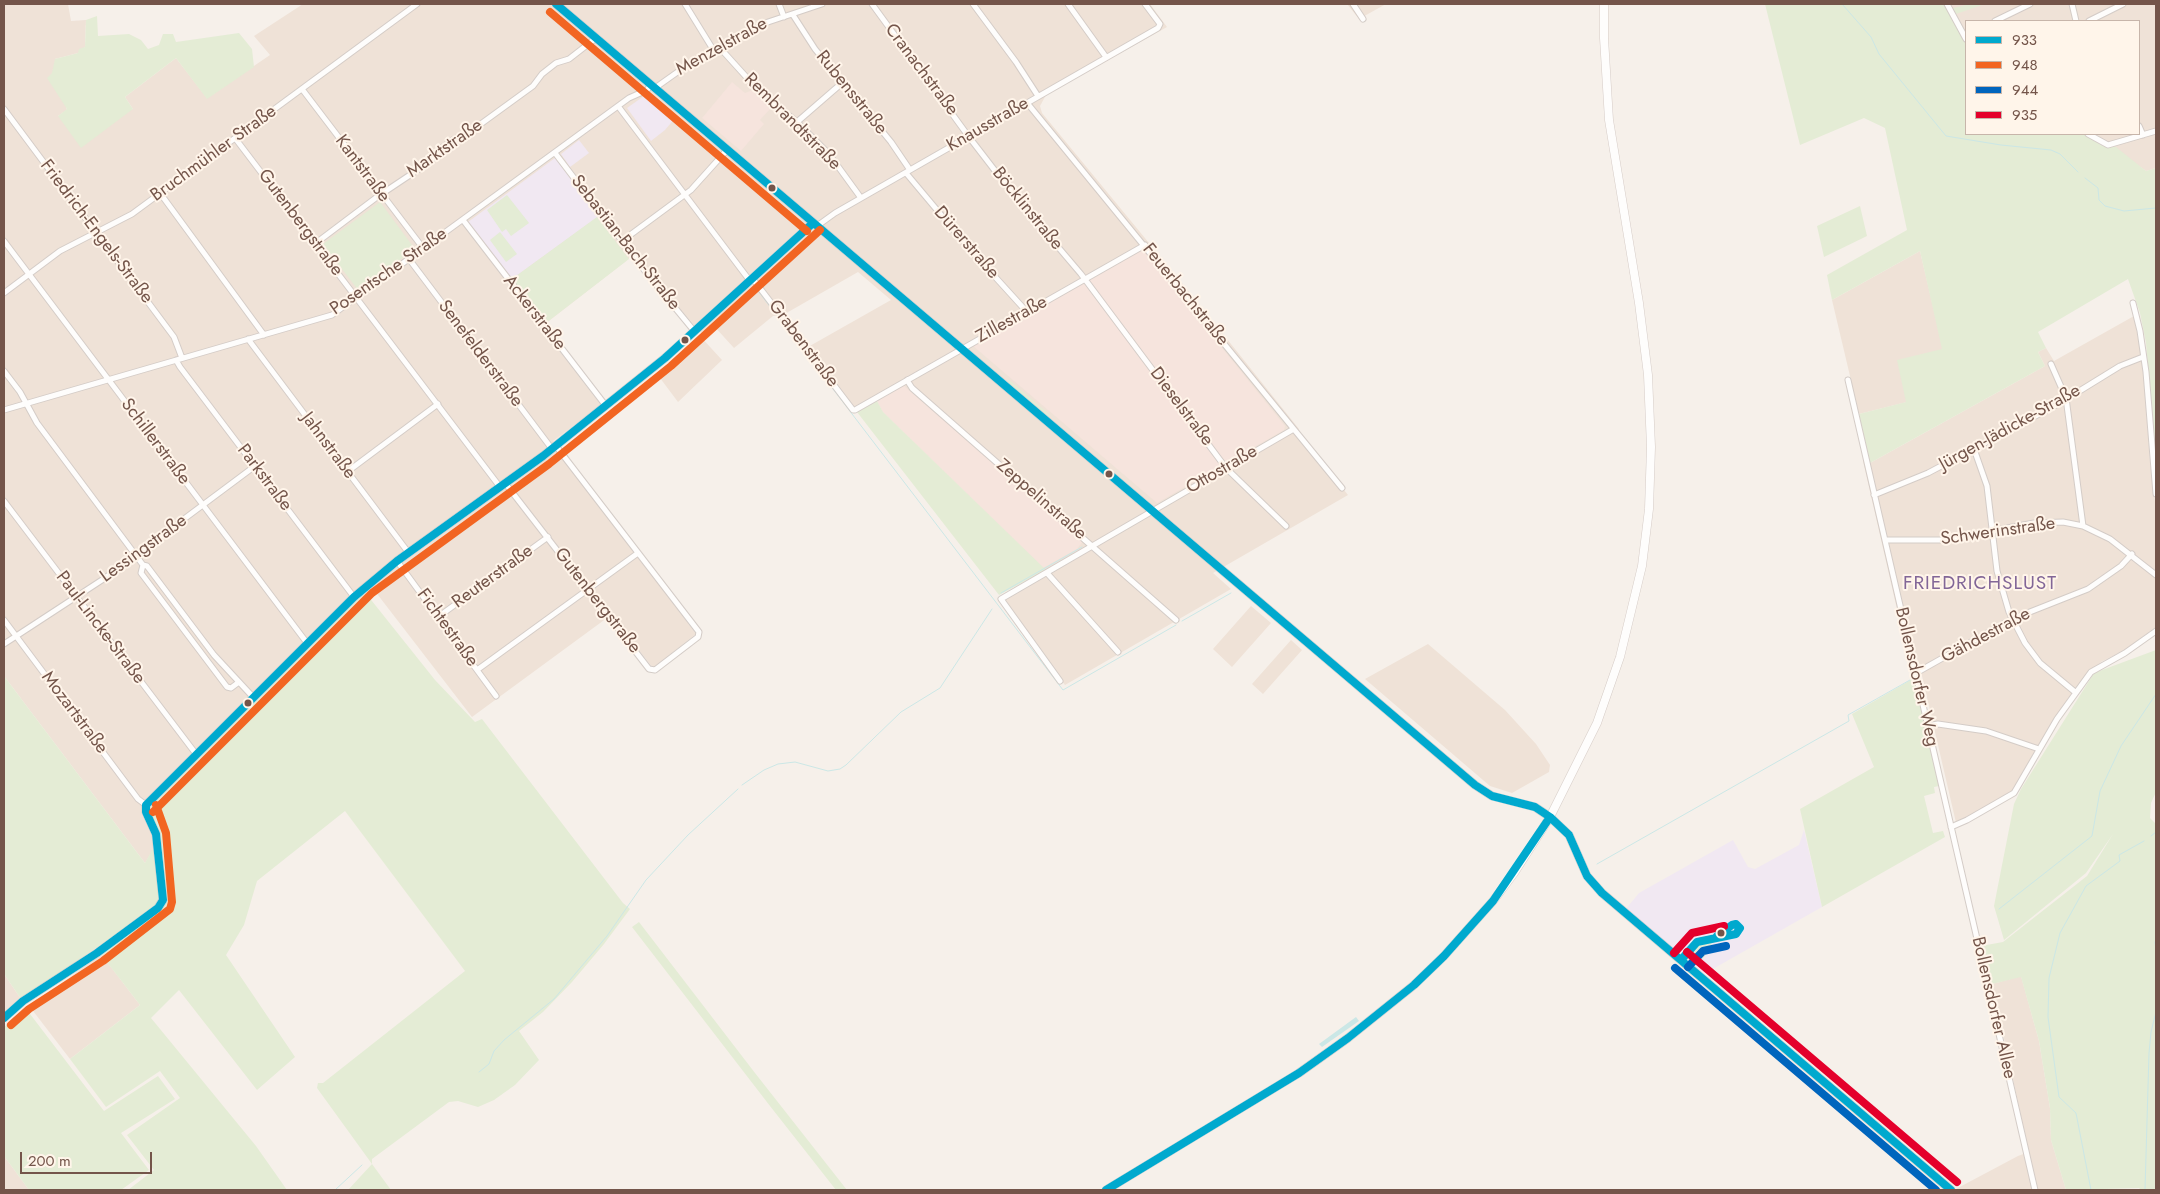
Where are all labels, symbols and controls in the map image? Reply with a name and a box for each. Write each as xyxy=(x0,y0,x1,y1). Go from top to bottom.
street label: Menzelstraße xyxy=(673,13,771,81)
street label: Cranachstraße xyxy=(880,20,962,120)
legend xyxy=(1965,20,2140,135)
text: 933 xyxy=(2012,29,2037,51)
street label: Rubensstraße xyxy=(811,47,891,139)
text: 948 xyxy=(2012,54,2038,76)
street label: Rembrandtstraße xyxy=(739,69,845,175)
text: 944 xyxy=(2012,79,2038,101)
street label: Knausstraße xyxy=(943,93,1033,157)
street label: Bruchmühler Straße xyxy=(147,101,281,207)
text: 935 xyxy=(2012,104,2037,126)
street label: Marktstraße xyxy=(403,115,487,183)
street label: Kantstraße xyxy=(330,131,394,207)
street label: Friedrich-Engels-Straße xyxy=(35,156,157,308)
street label: Böcklinstraße xyxy=(987,163,1067,255)
street label: Gutenbergstraße xyxy=(253,165,347,281)
street label: Sebastian-Bach-Straße xyxy=(566,171,684,315)
unlabelled marker xyxy=(767,183,777,193)
street label: Dürerstraße xyxy=(929,202,1003,284)
street label: Posentsche Straße xyxy=(326,224,452,320)
street label: Feuerbachstraße xyxy=(1137,239,1233,351)
street label: Ackerstraße xyxy=(498,271,570,355)
street label: Zillestraße xyxy=(973,292,1051,348)
street label: Senefelderstraße xyxy=(433,296,527,412)
street label: Grabenstraße xyxy=(763,296,843,392)
unlabelled marker xyxy=(680,335,690,345)
street label: Dieselstraße xyxy=(1144,363,1218,451)
street label: Jürgen-Jädicke-Straße xyxy=(1936,380,2084,476)
street label: Schillerstraße xyxy=(116,395,194,489)
street label: Jahnstraße xyxy=(296,408,360,484)
street label: Parkstraße xyxy=(232,440,296,516)
street label: Ottostraße xyxy=(1183,441,1261,499)
street label: Zeppelinstraße xyxy=(991,455,1091,545)
unlabelled marker xyxy=(1104,469,1114,479)
street label: Lessingstraße xyxy=(96,510,192,588)
street label: Schwerinstraße xyxy=(1939,513,2057,551)
street label: Reuterstraße xyxy=(448,541,538,613)
street label: Gutenbergstraße xyxy=(549,544,645,658)
street label: Paul-Lincke-Straße xyxy=(51,567,149,689)
district label: FRIEDRICHSLUST xyxy=(1901,573,2059,595)
street label: Fichtestraße xyxy=(411,585,483,671)
street label: Gähdestraße xyxy=(1938,604,2034,668)
street label: Bollensdorfer Weg xyxy=(1889,605,1943,749)
street label: Mozartstraße xyxy=(36,668,112,758)
unlabelled marker xyxy=(243,698,253,708)
unlabelled marker xyxy=(1716,928,1726,938)
street label: Bollensdorfer Allee xyxy=(1966,935,2020,1081)
scale bar xyxy=(22,1142,155,1174)
text: 200 m xyxy=(28,1150,71,1172)

